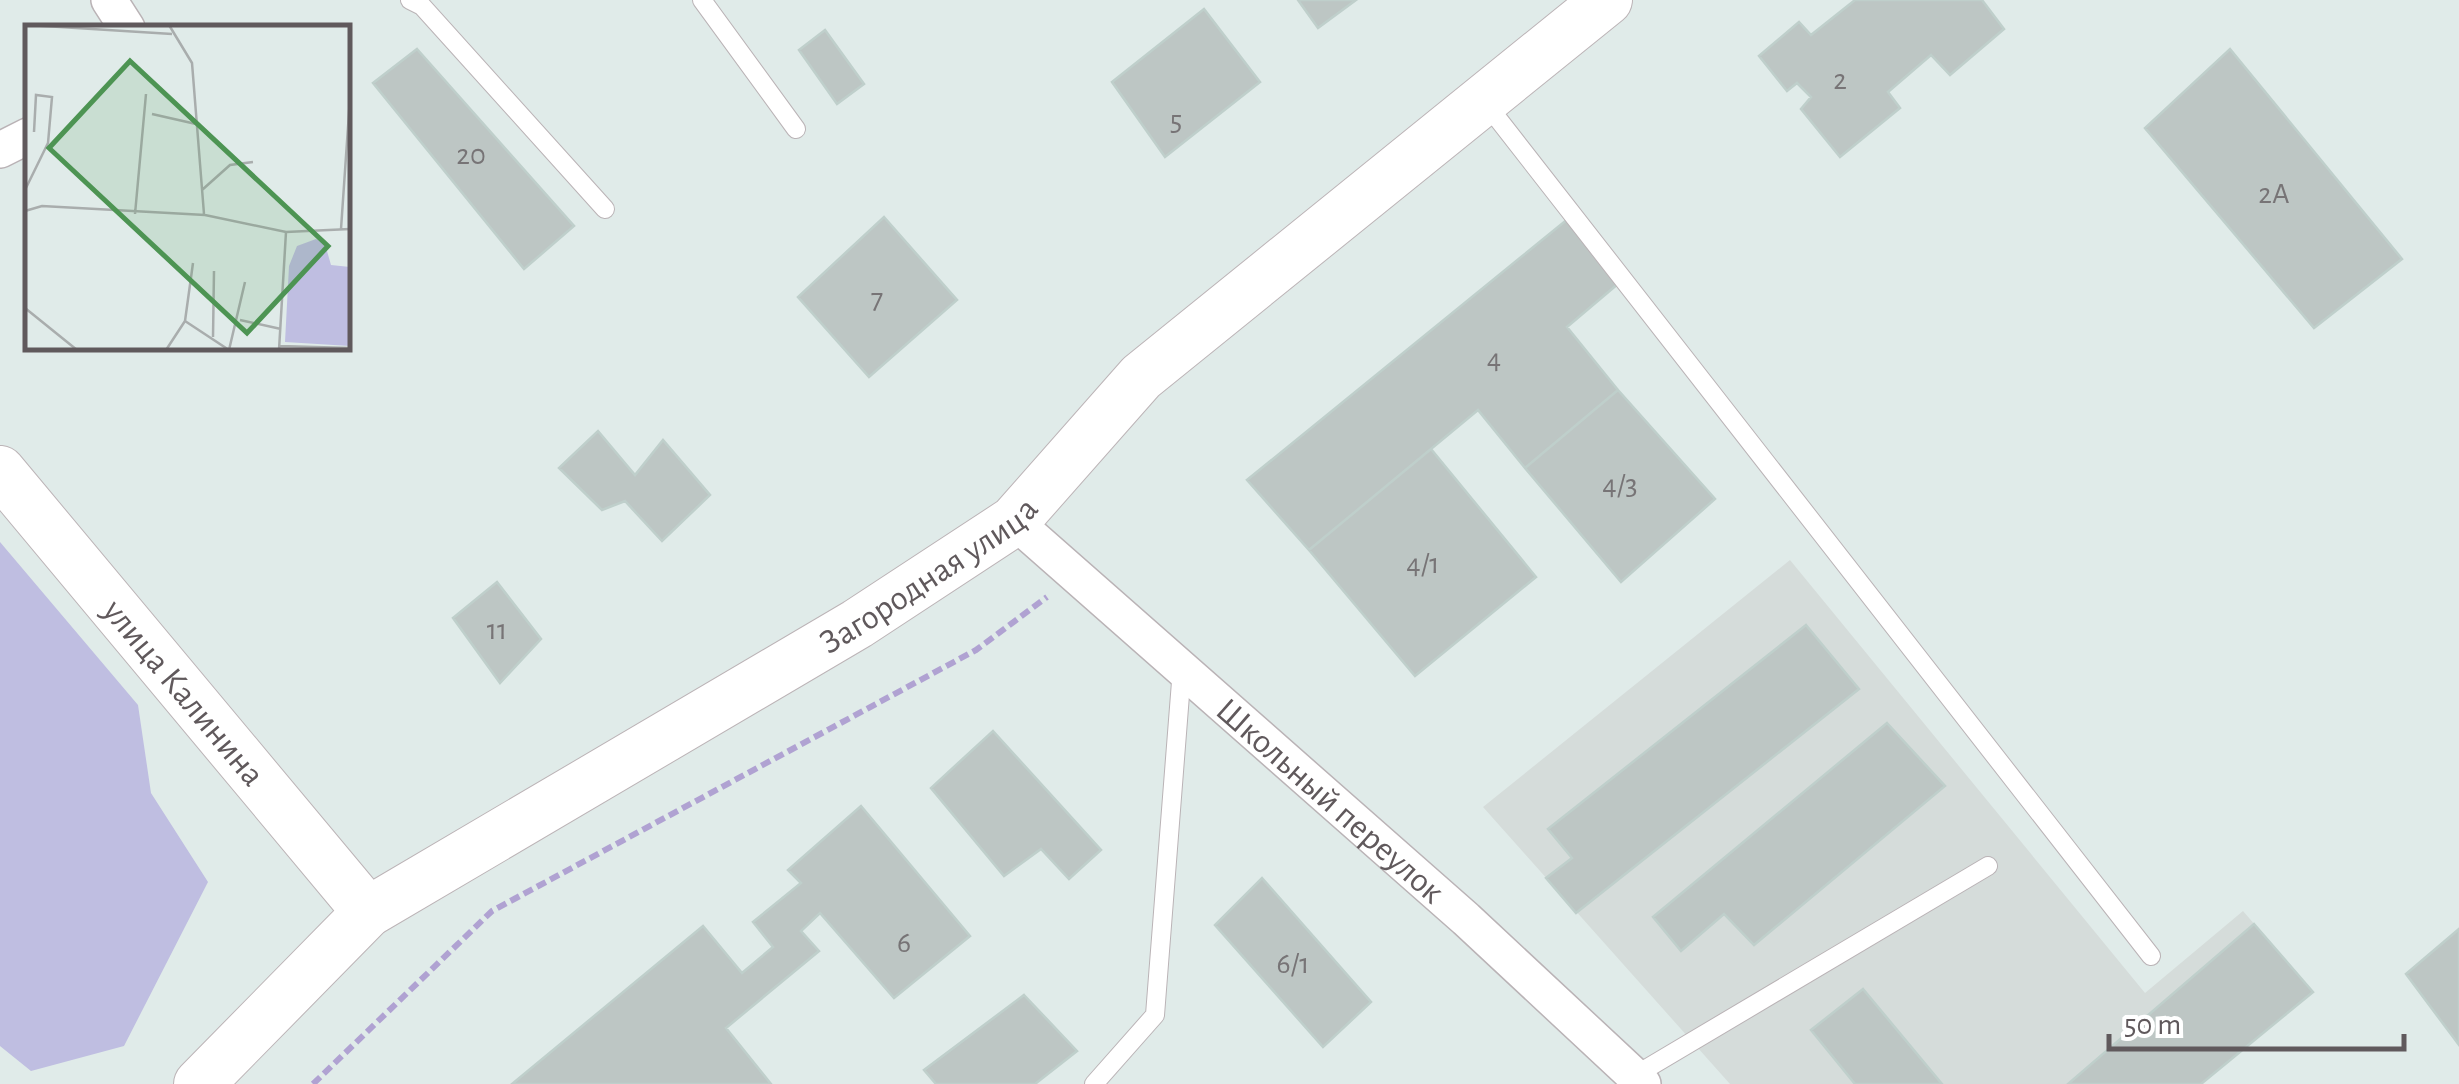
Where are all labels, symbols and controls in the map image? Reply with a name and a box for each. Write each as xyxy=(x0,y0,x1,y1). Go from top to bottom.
inset map xyxy=(25,25,350,350)
house number: 2 xyxy=(1833,65,1847,95)
house number: 5 xyxy=(1170,106,1182,136)
house number: 20 xyxy=(456,140,486,170)
house number: 2А xyxy=(2258,179,2290,209)
house number: 7 xyxy=(871,284,883,314)
house number: 4 xyxy=(1487,344,1501,374)
house number: 4/3 xyxy=(1602,470,1638,500)
street label: Загородная улица xyxy=(814,491,1045,661)
house number: 4/1 xyxy=(1406,549,1440,579)
street label: улица Калинина xyxy=(95,593,271,793)
house number: 11 xyxy=(487,615,507,645)
street label: Школьный переулок xyxy=(1209,692,1450,910)
house number: 6 xyxy=(897,928,911,958)
house number: 6/1 xyxy=(1276,949,1310,979)
scale bar xyxy=(2109,989,2404,1051)
text: 50 m xyxy=(2124,1010,2181,1040)

